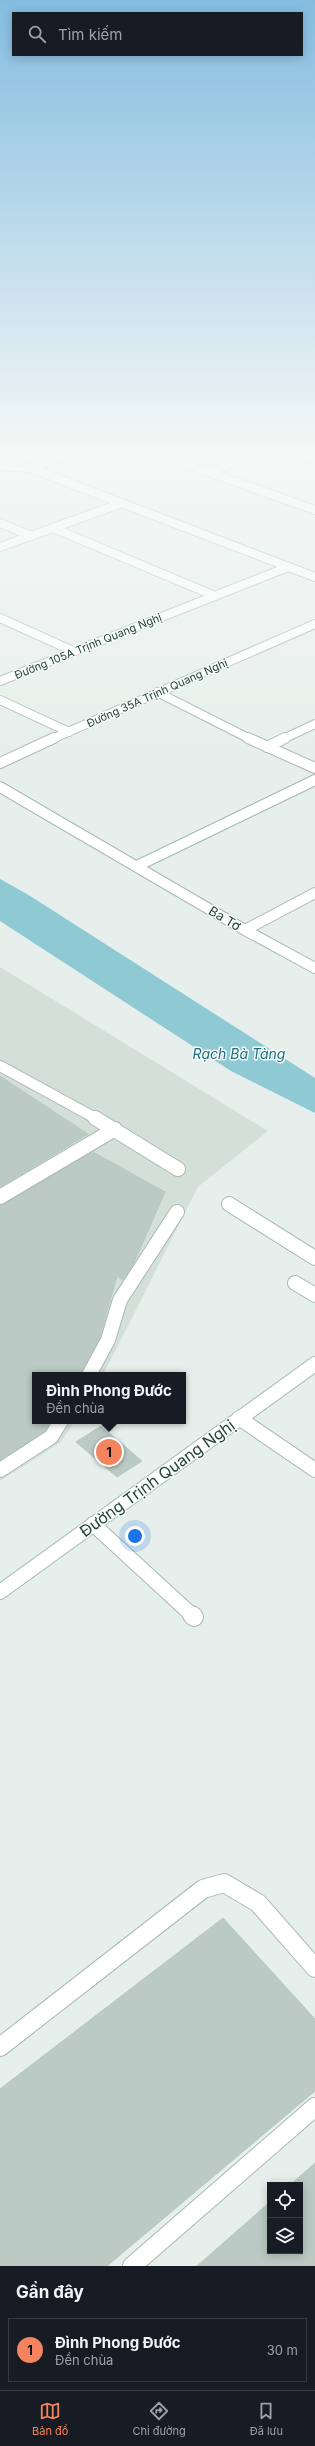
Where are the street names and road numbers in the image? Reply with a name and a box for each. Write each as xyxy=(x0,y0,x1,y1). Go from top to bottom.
street label: Đường 105A Trịnh Quang Nghị xyxy=(12,610,164,682)
street label: Đường 35A Trịnh Quang Nghị xyxy=(84,655,230,730)
street label: Ba Tơ xyxy=(206,902,244,934)
street label: Đường Trịnh Quang Nghị xyxy=(76,1415,238,1541)

